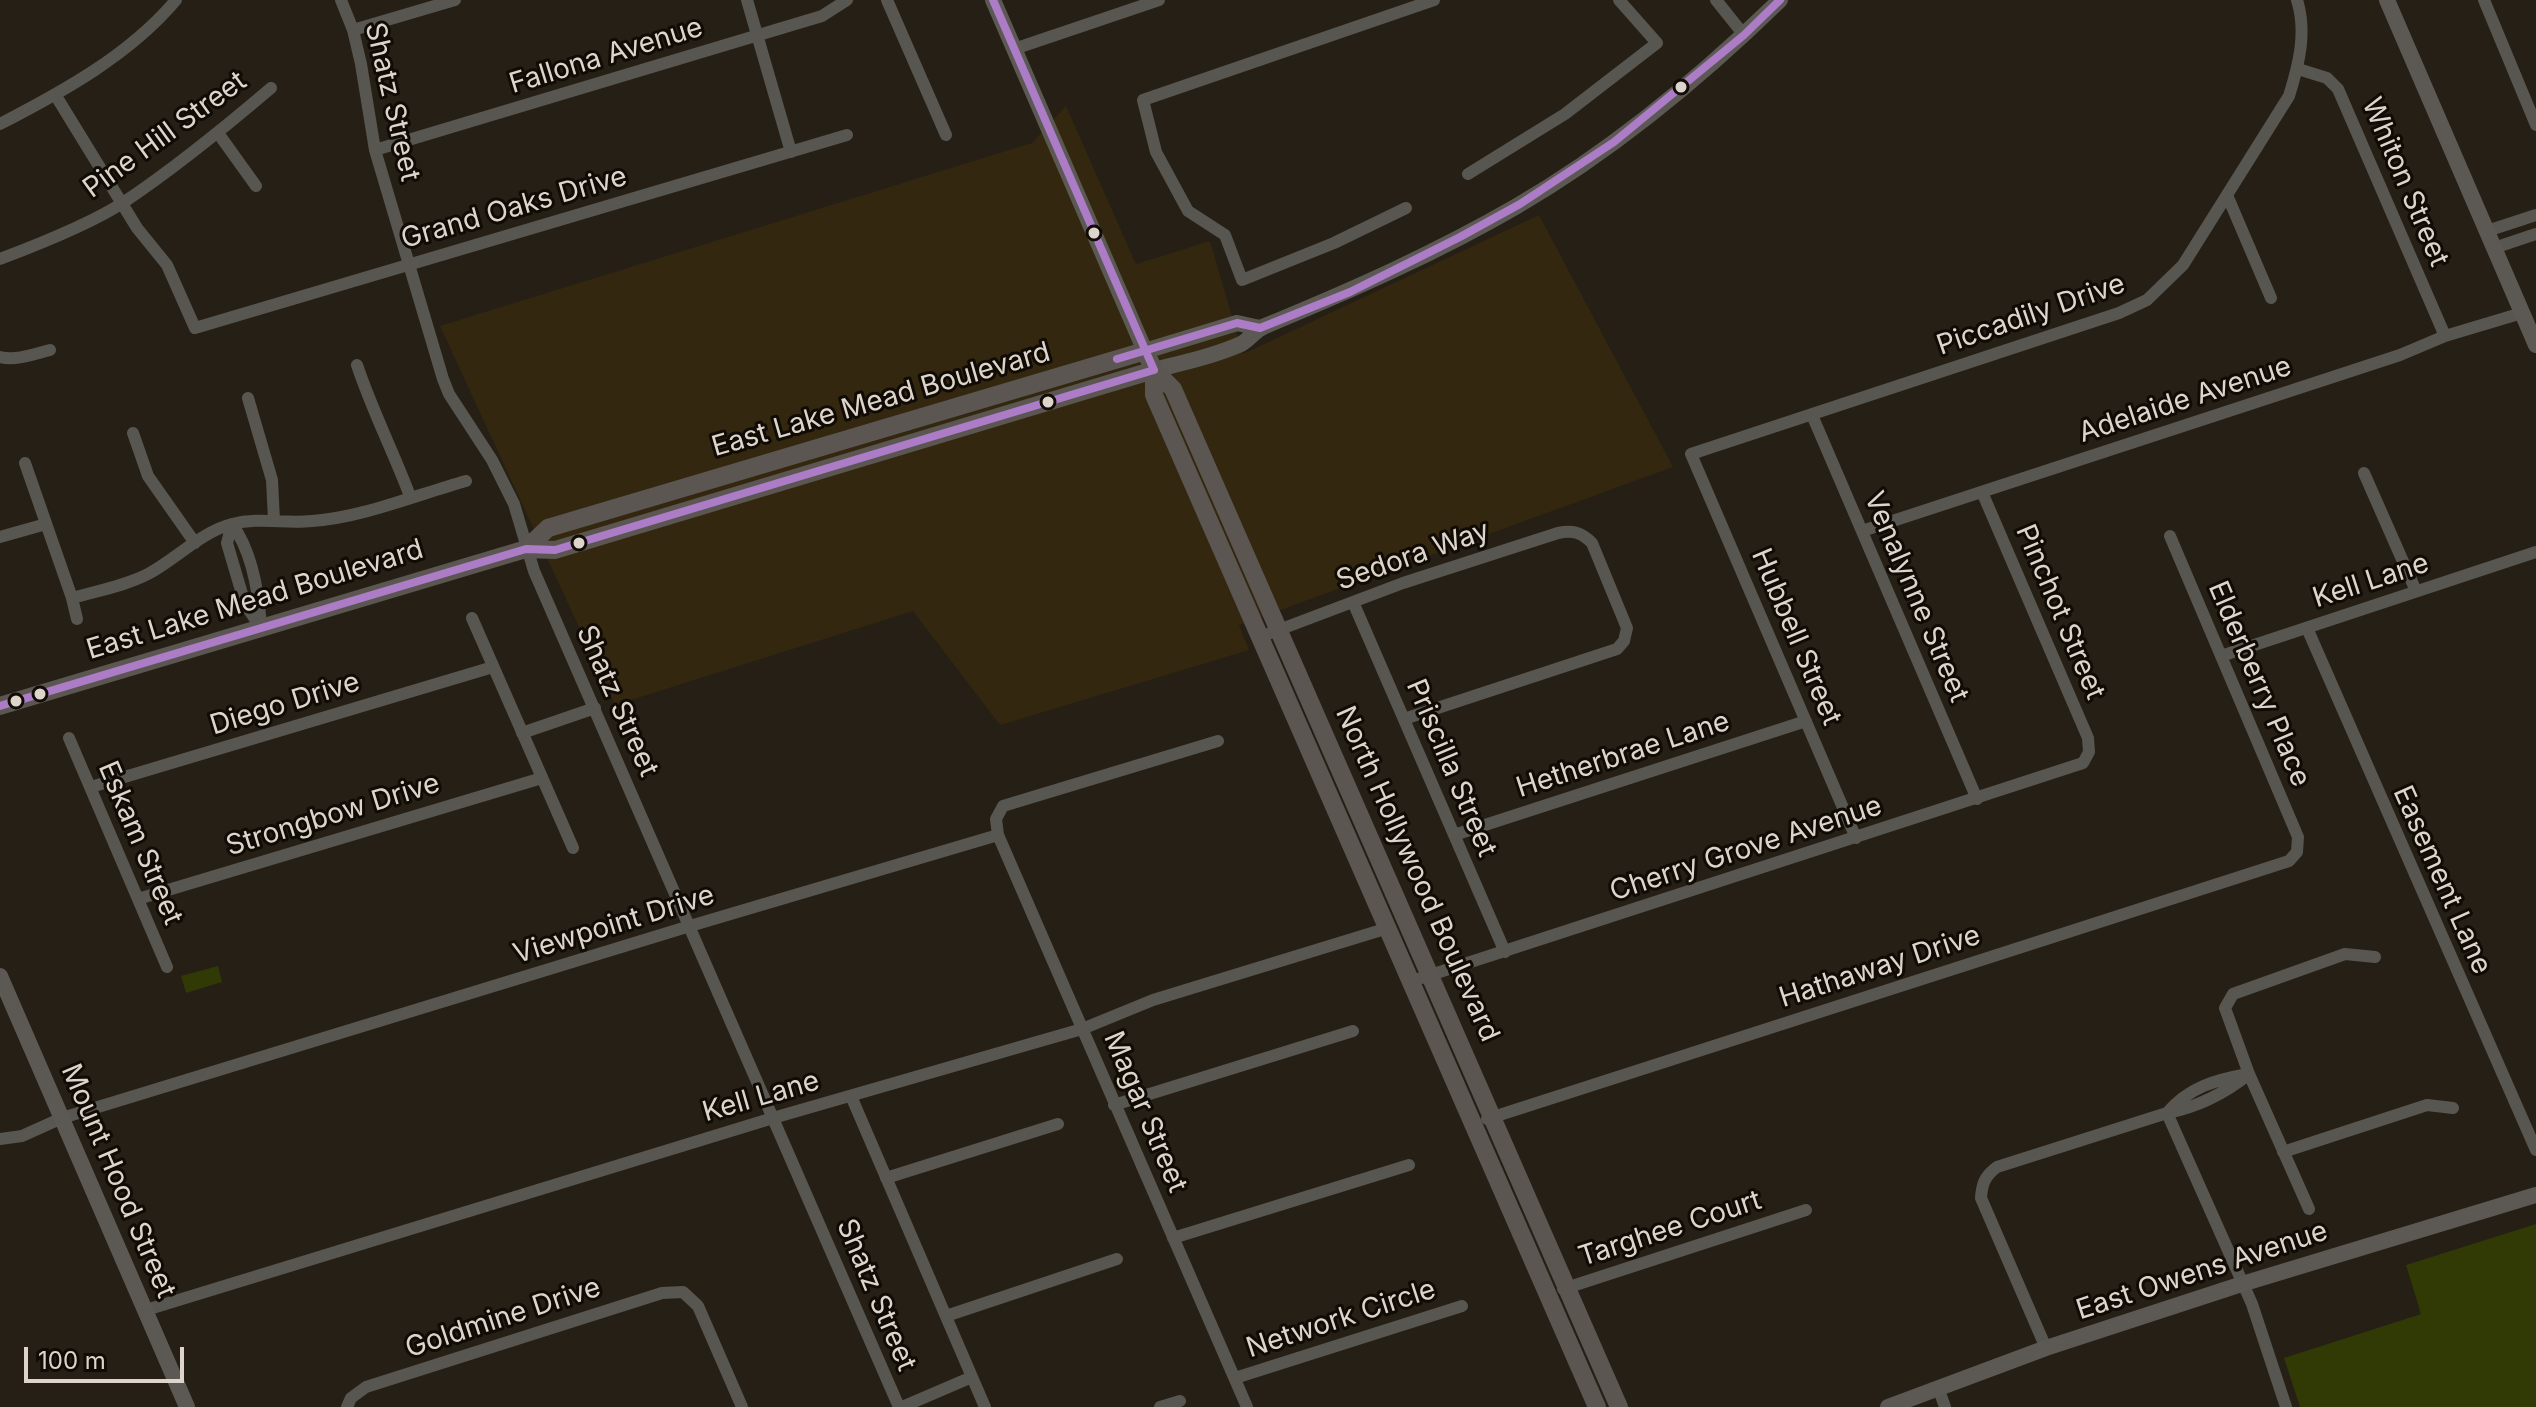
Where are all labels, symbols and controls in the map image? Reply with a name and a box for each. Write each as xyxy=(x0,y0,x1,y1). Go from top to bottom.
street label: Fallona Avenue xyxy=(505,11,707,101)
street label: Shatz Street xyxy=(357,19,427,185)
street label: Pine Hill Street xyxy=(77,65,253,205)
unlabelled marker xyxy=(1673,79,1689,95)
street label: Whiton Street xyxy=(2354,93,2456,271)
street label: Grand Oaks Drive xyxy=(397,160,631,256)
unlabelled marker xyxy=(1086,225,1102,241)
street label: Piccadily Drive xyxy=(1933,267,2129,363)
street label: East Lake Mead Boulevard xyxy=(708,336,1054,464)
street label: Adelaide Avenue xyxy=(2074,350,2296,450)
unlabelled marker xyxy=(1040,394,1056,410)
street label: Venalynne Street xyxy=(1856,487,1976,707)
street label: Sedora Way xyxy=(1332,514,1494,598)
street label: Pinchot Street xyxy=(2008,520,2112,704)
street label: East Lake Mead Boulevard xyxy=(83,533,427,667)
unlabelled marker xyxy=(571,535,587,551)
street label: Hubbell Street xyxy=(1744,544,1848,730)
street label: Kell Lane xyxy=(2309,546,2433,616)
street label: Elderberry Place xyxy=(2201,576,2317,792)
street label: Shatz Street xyxy=(569,620,665,782)
street label: Diego Drive xyxy=(206,665,364,743)
street label: Priscilla Street xyxy=(1399,674,1503,862)
unlabelled marker xyxy=(32,686,48,702)
unlabelled marker xyxy=(8,693,24,709)
street label: North Hollywood Boulevard xyxy=(1328,701,1506,1047)
street label: Hetherbrae Lane xyxy=(1512,705,1734,805)
street label: Eskam Street xyxy=(91,756,189,930)
street label: Strongbow Drive xyxy=(222,767,444,863)
street label: Easement Lane xyxy=(2385,781,2499,979)
street label: Cherry Grove Avenue xyxy=(1606,789,1886,909)
street label: Viewpoint Drive xyxy=(509,878,719,972)
street label: Hathaway Drive xyxy=(1775,919,1985,1015)
street label: Magar Street xyxy=(1096,1027,1194,1197)
street label: Mount Hood Street xyxy=(54,1059,182,1303)
street label: Kell Lane xyxy=(699,1064,823,1130)
street label: Targhee Court xyxy=(1574,1184,1766,1274)
street label: Shatz Street xyxy=(829,1214,923,1376)
street label: East Owens Avenue xyxy=(2072,1215,2332,1327)
street label: Goldmine Drive xyxy=(401,1271,605,1365)
street label: Network Circle xyxy=(1242,1273,1440,1365)
scale bar xyxy=(28,1331,188,1381)
text: 100 m xyxy=(38,1346,106,1375)

